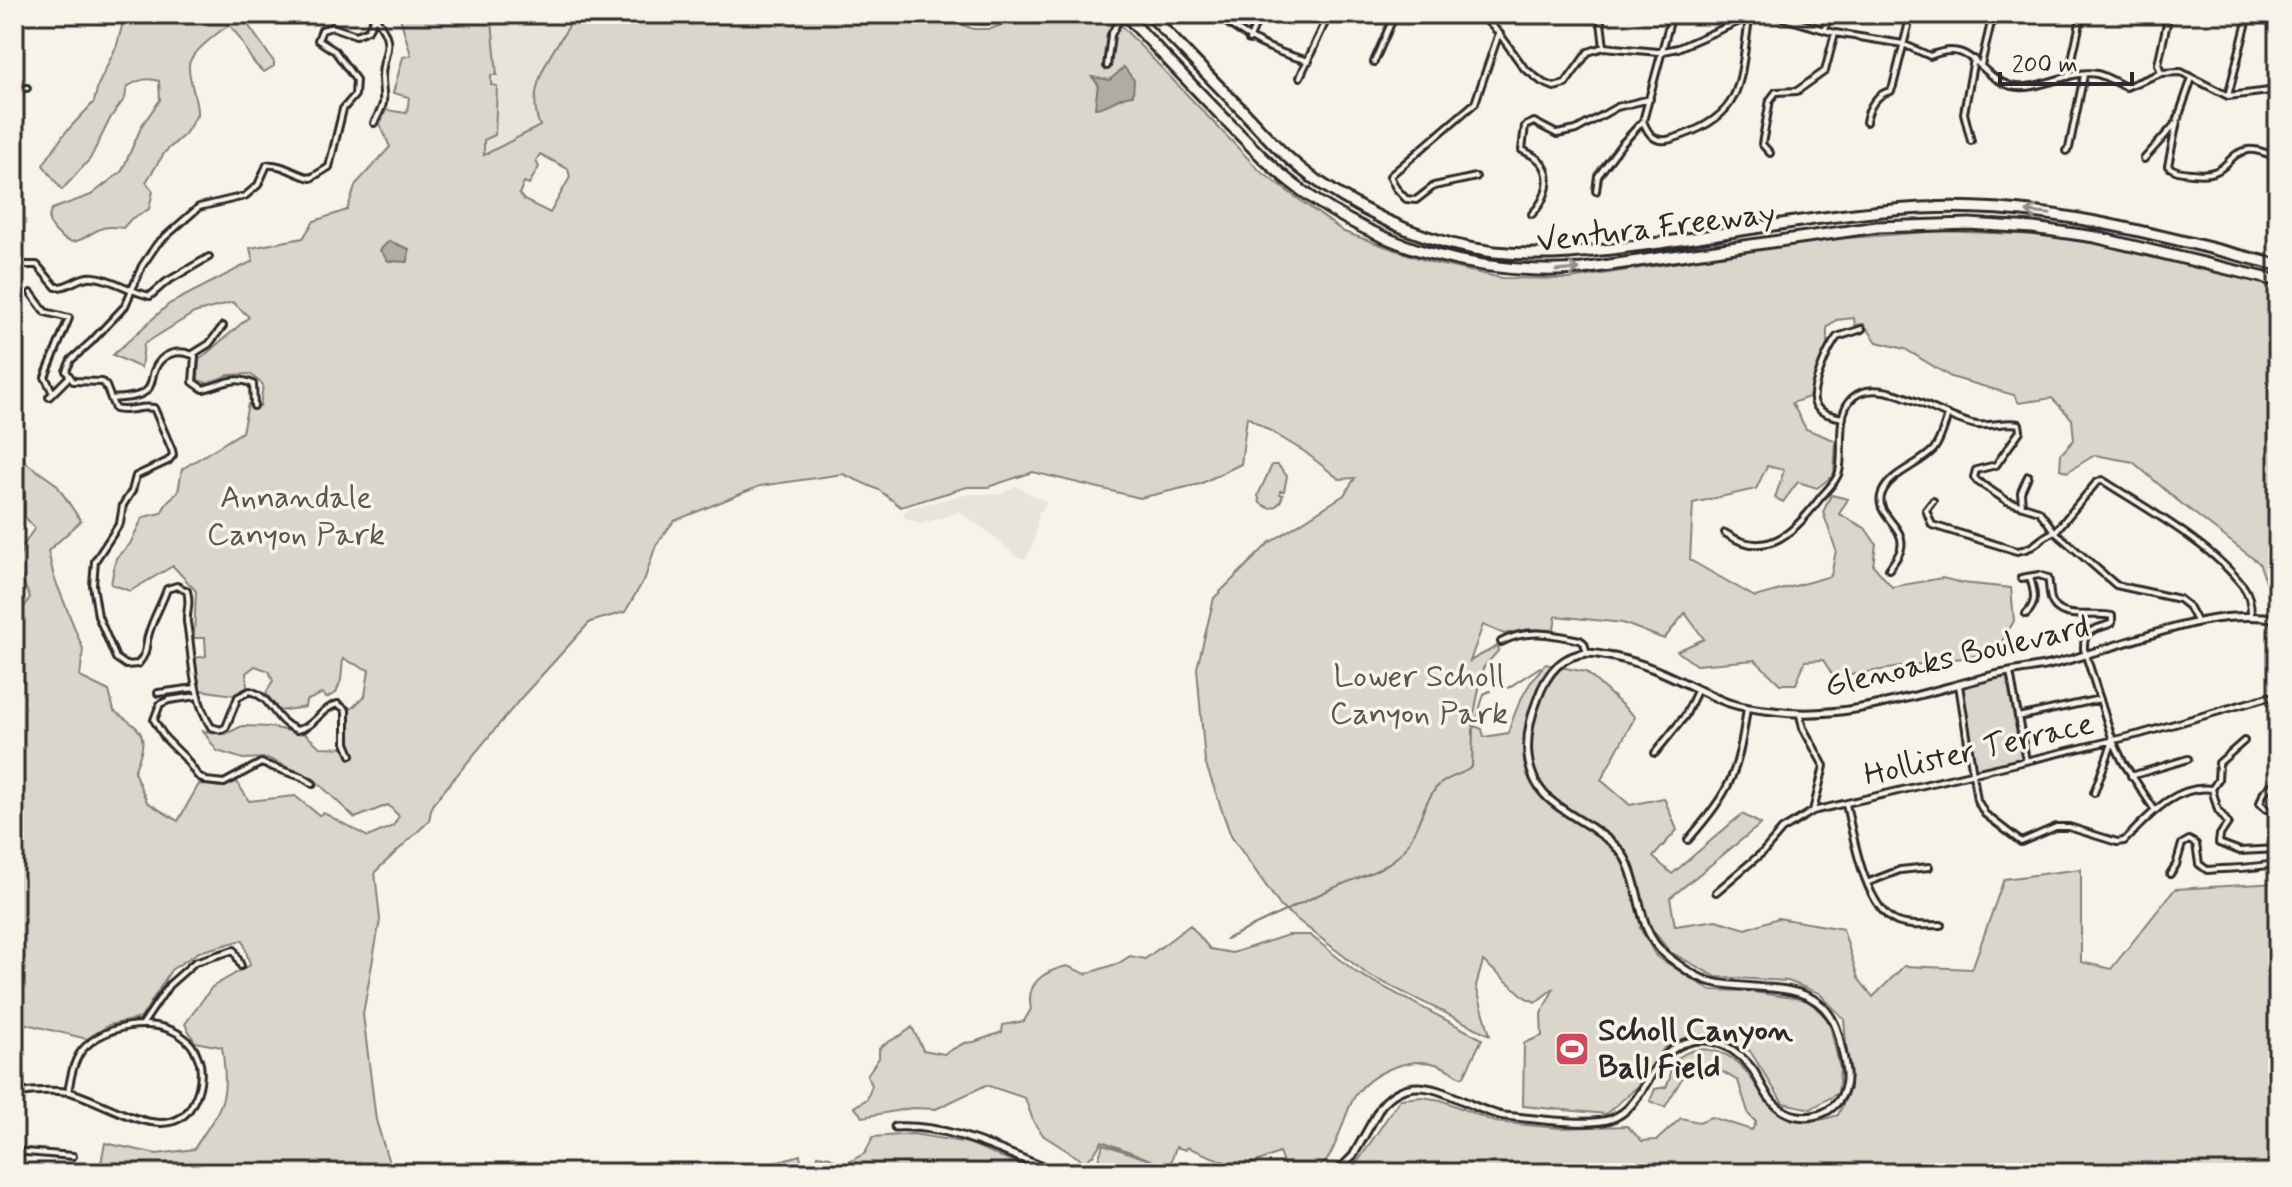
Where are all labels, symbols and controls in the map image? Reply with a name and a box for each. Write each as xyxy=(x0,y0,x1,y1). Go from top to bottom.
scale bar xyxy=(2000,36,2132,86)
text: 200 m xyxy=(2012,50,2078,81)
street label: Ventura Freeway xyxy=(1534,193,1778,263)
one-way arrow xyxy=(2025,205,2052,220)
one-way arrow xyxy=(1554,262,1581,277)
park label: Annandale Canyon Park xyxy=(207,477,385,556)
street label: Glenoaks Boulevard xyxy=(1821,606,2093,708)
park label: Lower Scholl Canyon Park xyxy=(1330,656,1508,735)
street label: Hollister Terrace xyxy=(1860,703,2098,797)
place label: Scholl Canyon Ball Field xyxy=(1598,1010,1794,1089)
sports icon: Scholl Canyon Ball Field xyxy=(1553,1030,1591,1068)

